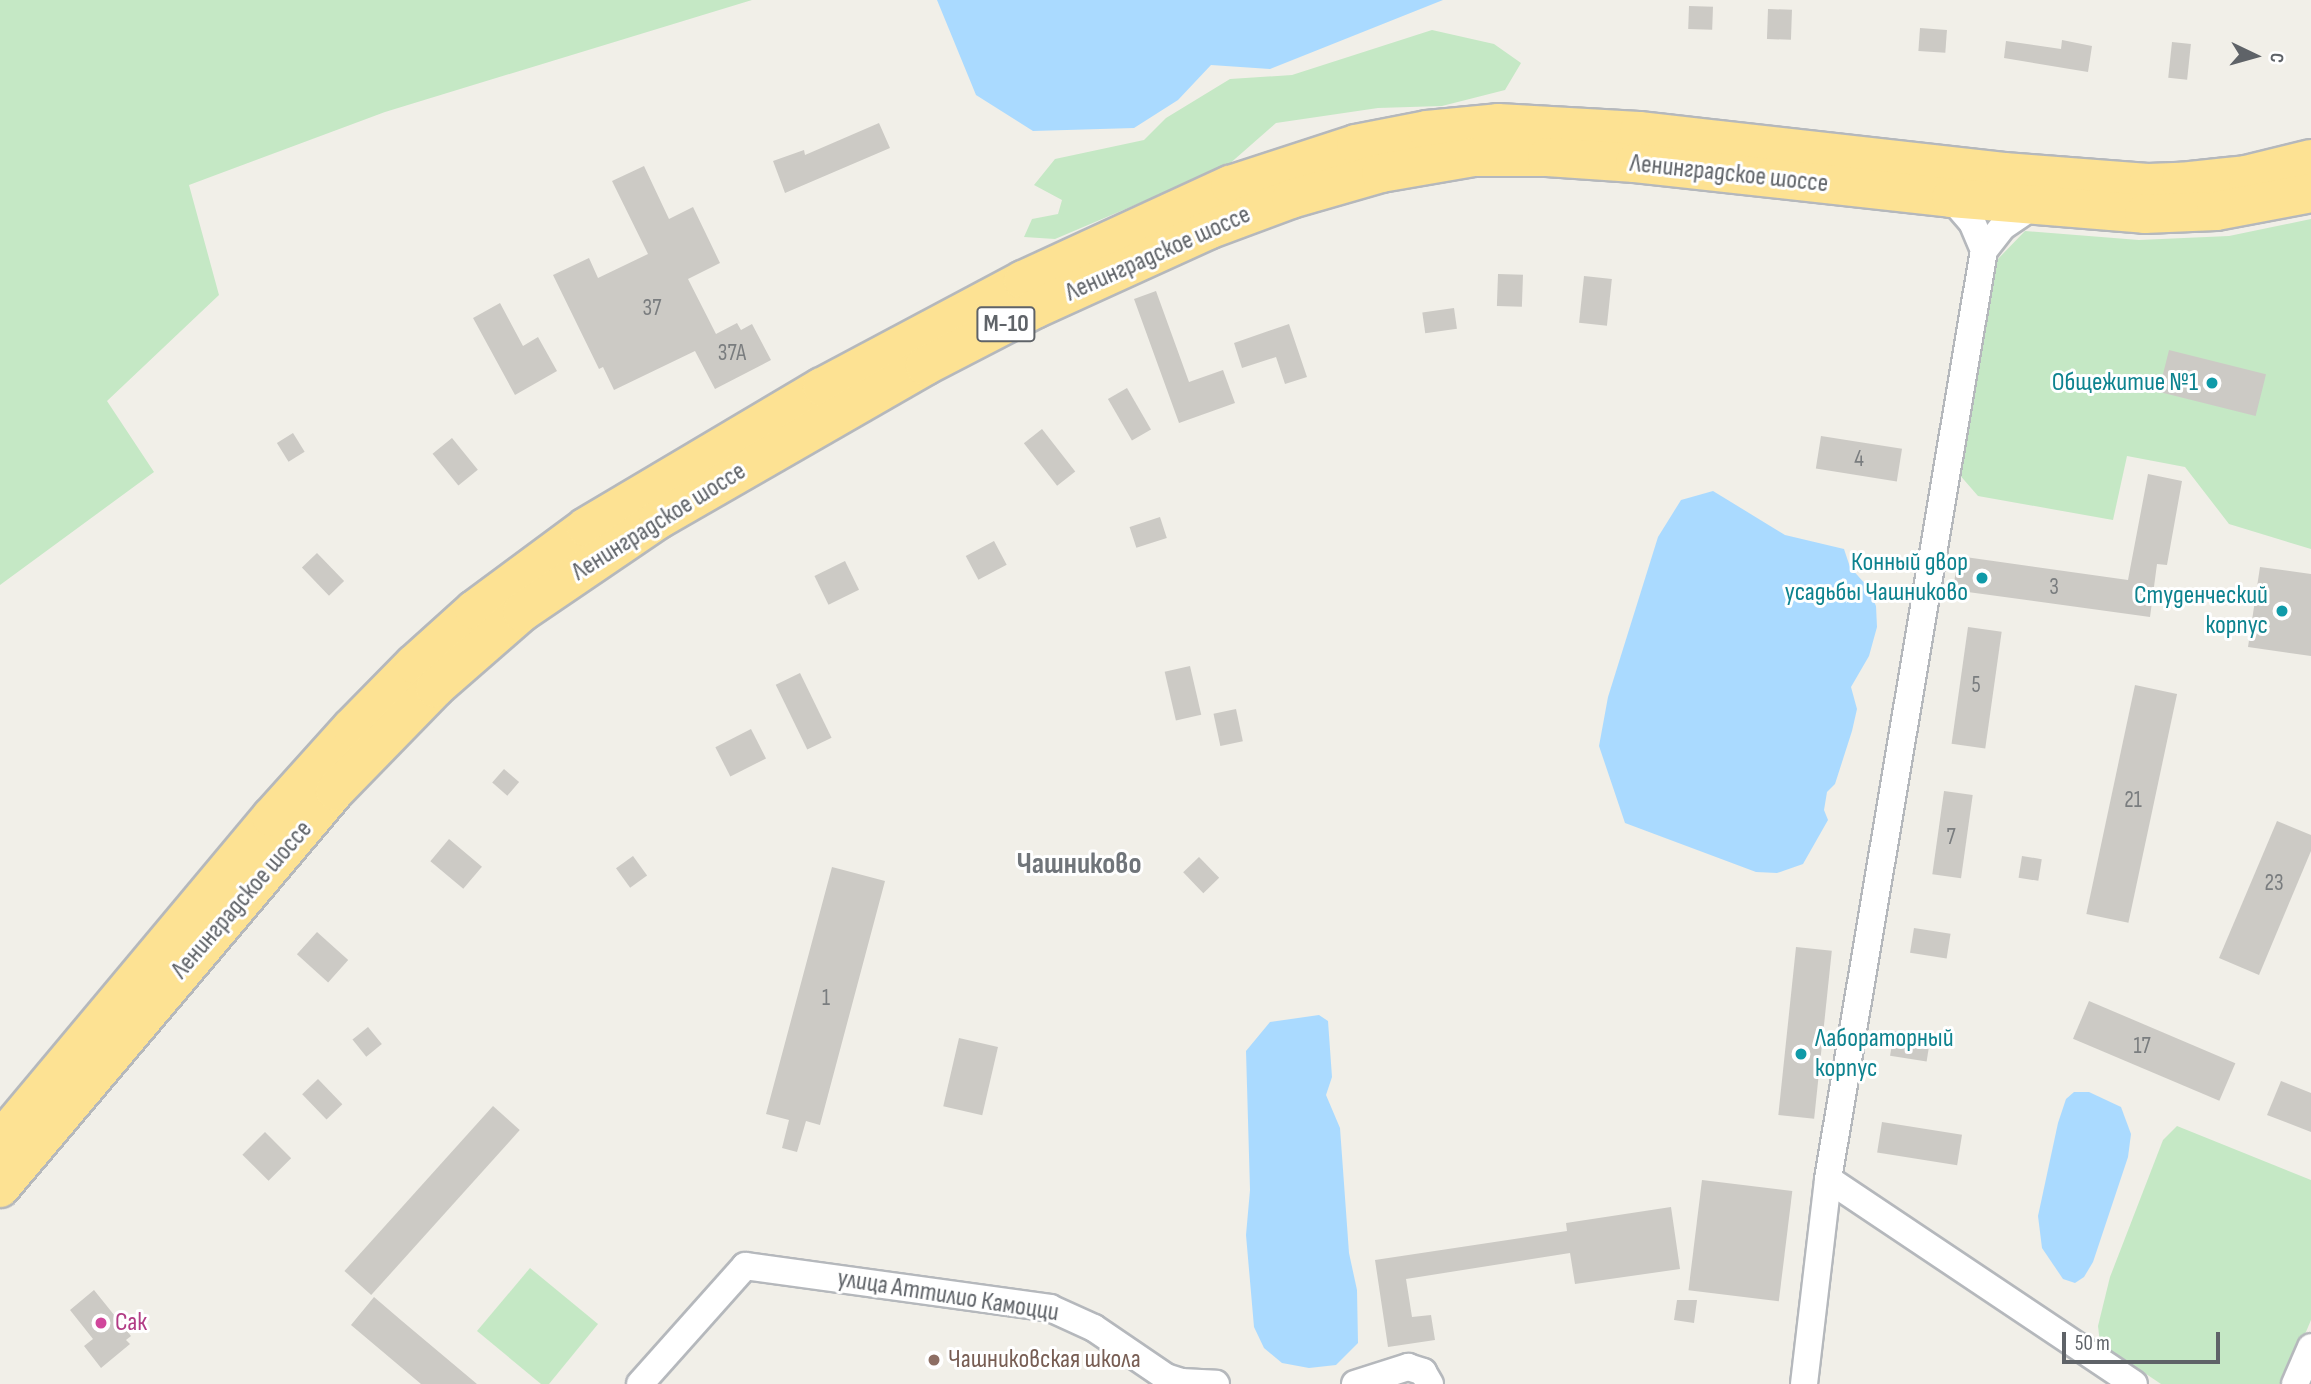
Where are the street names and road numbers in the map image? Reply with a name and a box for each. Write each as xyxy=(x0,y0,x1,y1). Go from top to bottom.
street label: Ленинградское шоссе xyxy=(1628,148,1830,200)
street label: Ленинградское шоссе xyxy=(1061,199,1255,309)
road number: М-10 xyxy=(976,304,1036,344)
street label: Ленинградское шоссе xyxy=(566,456,752,588)
street label: Ленинградское шоссе xyxy=(165,815,319,985)
street label: улица Аттилио Камоцци xyxy=(835,1263,1061,1329)

